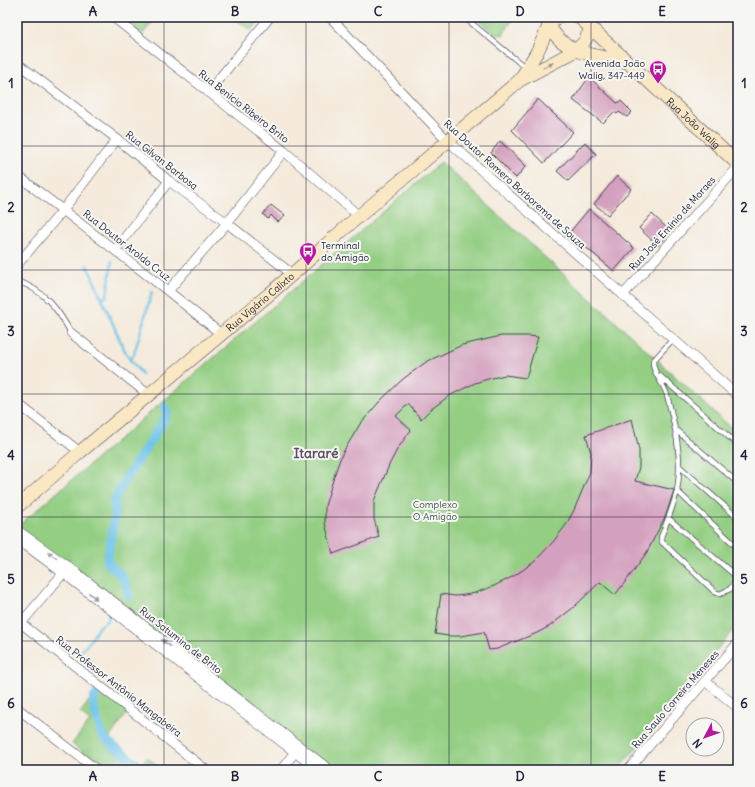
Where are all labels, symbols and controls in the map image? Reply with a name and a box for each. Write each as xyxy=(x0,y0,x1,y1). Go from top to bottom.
text: A xyxy=(89,3,98,20)
text: B xyxy=(231,3,240,20)
text: C xyxy=(374,3,383,20)
text: D xyxy=(515,3,525,20)
text: E xyxy=(658,3,666,20)
place label: Avenida João Walig, 347-449 xyxy=(579,57,645,82)
bus stop icon: Avenida João Walig, 347-449 xyxy=(648,59,668,84)
one-way arrow xyxy=(542,61,554,68)
street label: Rua Benício Ribeiro Brito xyxy=(196,67,292,146)
text: 1 xyxy=(8,75,14,92)
text: 1 xyxy=(741,75,747,92)
street label: Rua João Walig xyxy=(663,95,723,152)
street label: Rua Doutor Romero Borborema de Souza xyxy=(441,117,589,252)
street label: Rua Gilvan Barbosa xyxy=(123,128,201,193)
street label: Rua José Emínio de Moraes xyxy=(626,173,719,273)
text: 2 xyxy=(7,199,15,216)
text: 2 xyxy=(740,199,748,216)
street label: Rua Doutor Aroldo Cruz xyxy=(80,207,173,284)
place label: Terminal do Amigão xyxy=(321,239,370,264)
bus stop icon: Terminal do Amigão xyxy=(298,241,318,266)
street label: Rua Vigário Calixto xyxy=(223,269,297,334)
text: 3 xyxy=(7,323,15,340)
text: 3 xyxy=(740,323,748,340)
district label: Itararé xyxy=(294,444,339,462)
text: 4 xyxy=(7,447,15,464)
text: 4 xyxy=(740,447,748,464)
park label: Complexo O Amigão xyxy=(413,498,458,523)
one-way arrow xyxy=(47,551,57,559)
text: 5 xyxy=(7,571,15,588)
text: 5 xyxy=(740,571,748,588)
one-way arrow xyxy=(87,592,98,600)
street label: Rua Satumino de Brito xyxy=(137,604,225,677)
street label: Rua Professor Antônio Mangabeira xyxy=(53,633,184,740)
one-way arrow xyxy=(161,639,172,647)
street label: Rua Saulo Correira Meneses xyxy=(629,647,722,751)
text: 6 xyxy=(7,695,15,712)
text: 6 xyxy=(740,695,748,712)
north arrow xyxy=(685,717,725,757)
text: N xyxy=(690,736,705,751)
text: A xyxy=(89,768,98,785)
text: B xyxy=(231,768,240,785)
text: C xyxy=(374,768,383,785)
text: D xyxy=(515,768,525,785)
text: E xyxy=(658,768,666,785)

